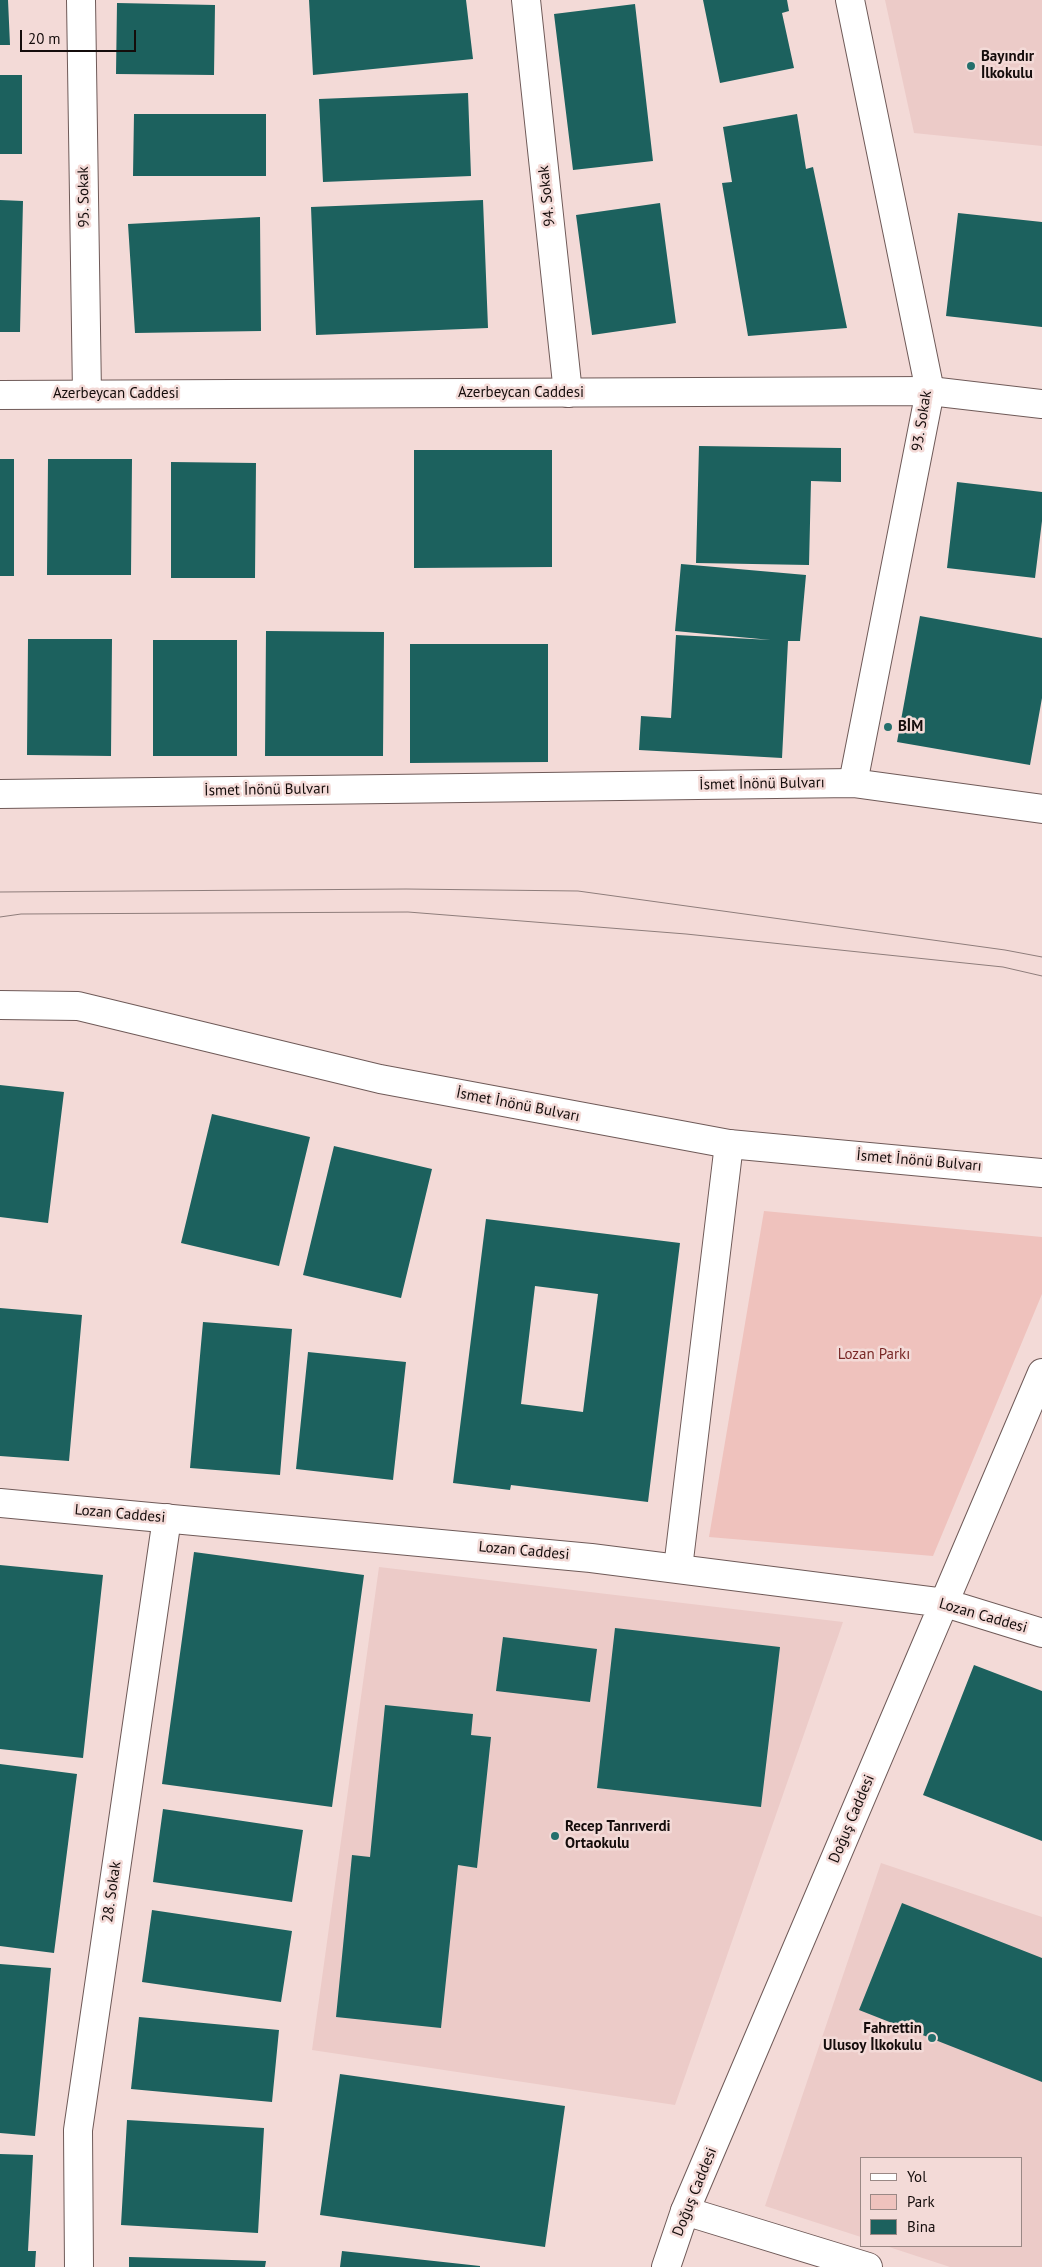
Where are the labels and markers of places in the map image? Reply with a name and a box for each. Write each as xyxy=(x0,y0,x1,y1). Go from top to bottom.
place label: Bayındır İlkokulu xyxy=(981,48,1034,83)
marker: Bayındır İlkokulu xyxy=(965,60,977,72)
place label: BİM xyxy=(898,718,923,736)
marker: BİM xyxy=(882,721,894,733)
place label: Recep Tanrıverdi Ortaokulu xyxy=(565,1818,671,1853)
marker: Recep Tanrıverdi Ortaokulu xyxy=(549,1830,561,1842)
place label: Fahrettin Ulusoy İlkokulu xyxy=(823,2020,922,2055)
marker: Fahrettin Ulusoy İlkokulu xyxy=(926,2032,938,2044)

